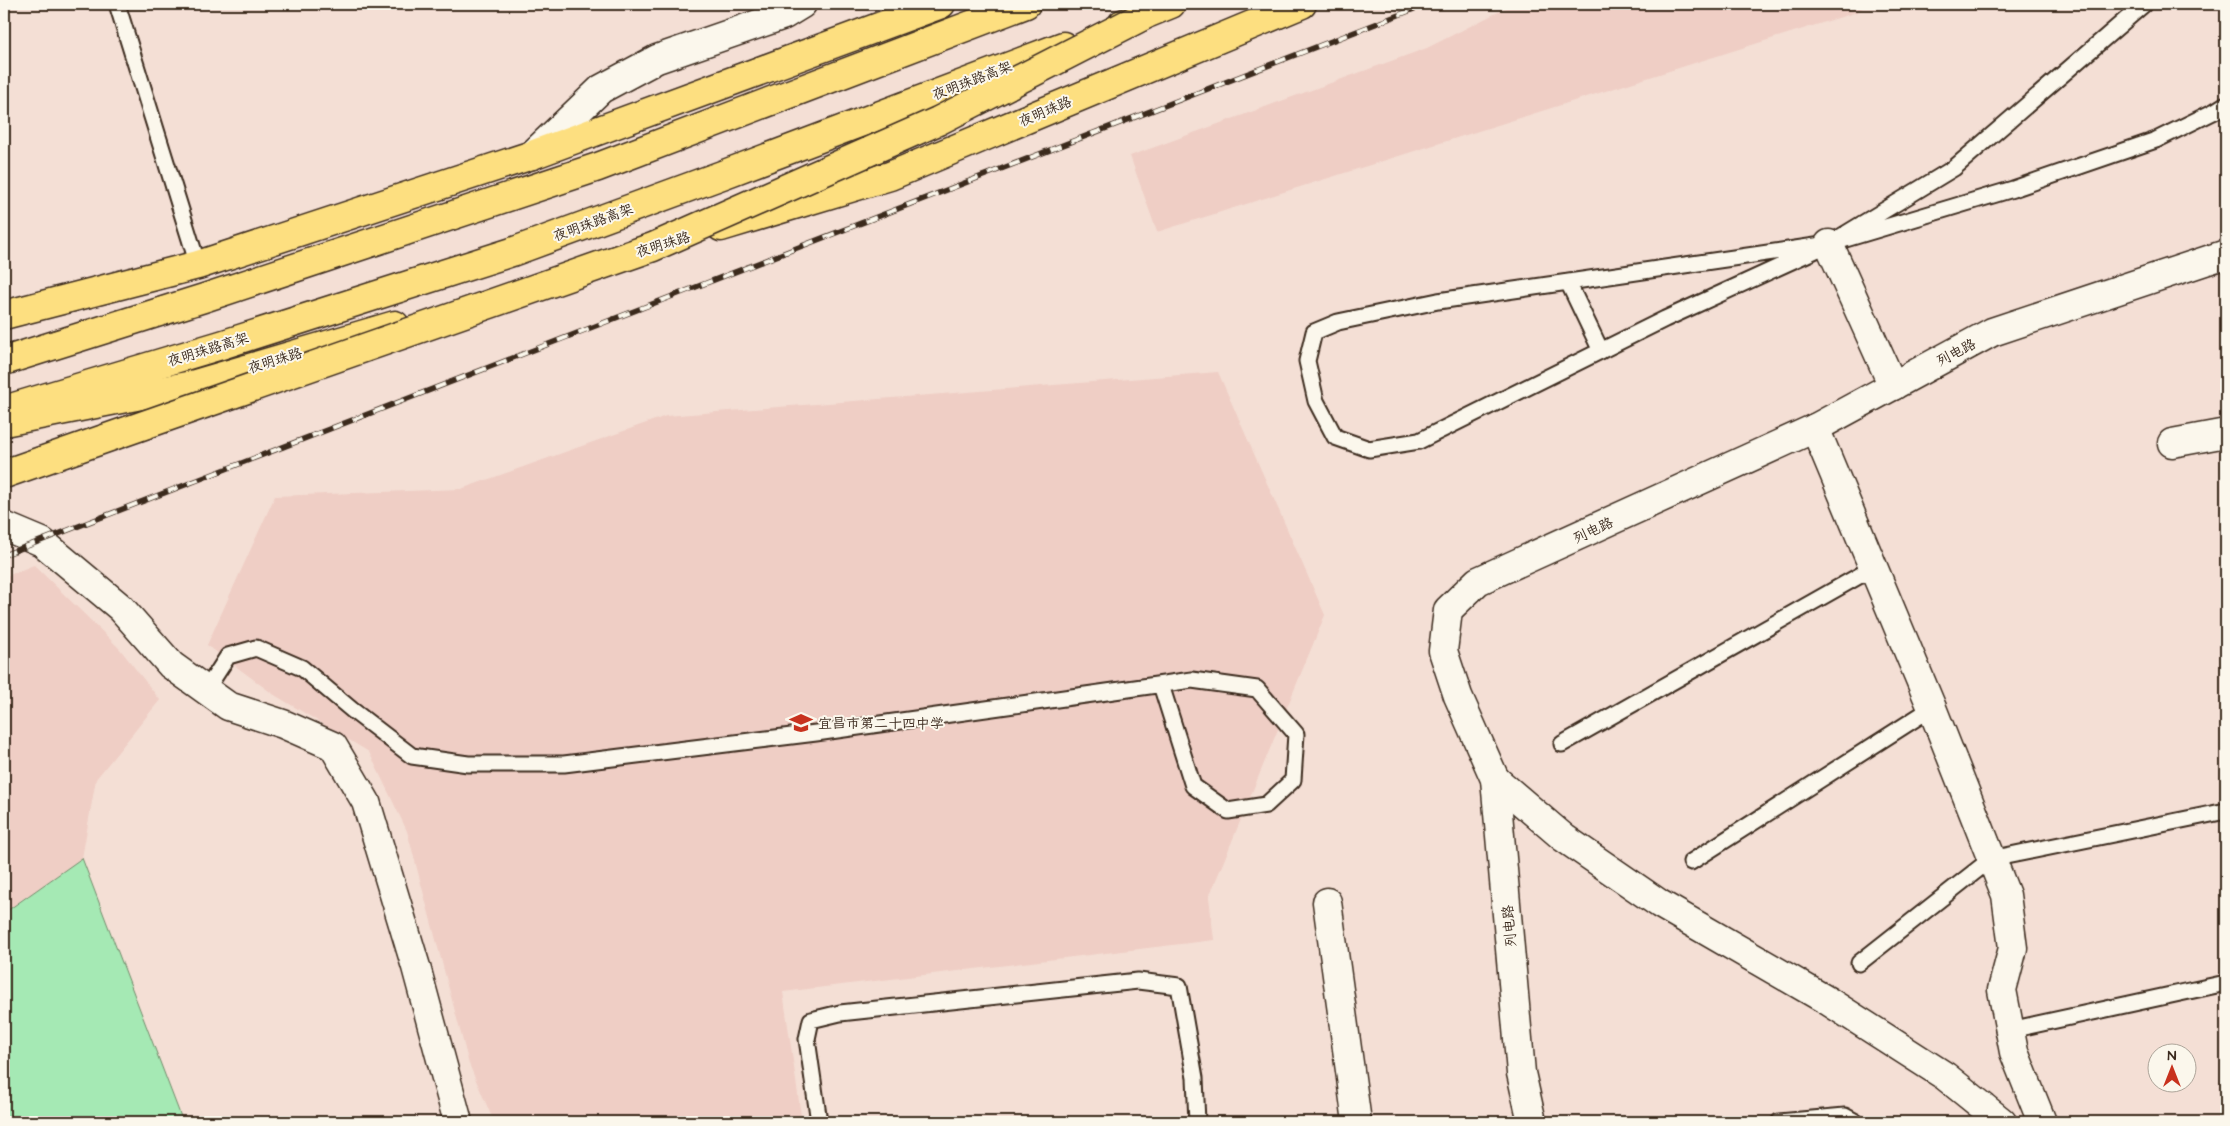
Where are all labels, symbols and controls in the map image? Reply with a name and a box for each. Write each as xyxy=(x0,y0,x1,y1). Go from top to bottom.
street label: 夜明珠路高架 xyxy=(930,57,1015,105)
street label: 夜明珠路 xyxy=(1016,92,1075,132)
street label: 夜明珠路高架 xyxy=(550,199,636,247)
street label: 夜明珠路 xyxy=(634,227,693,263)
street label: 夜明珠路高架 xyxy=(165,328,251,372)
street label: 列电路 xyxy=(1933,334,1980,372)
street label: 夜明珠路 xyxy=(246,343,305,379)
street label: 列电路 xyxy=(1570,513,1617,549)
school or university icon: 宜昌市第二十四中学 xyxy=(788,710,814,736)
place label: 宜昌市第二十四中学 xyxy=(818,714,944,734)
street label: 列电路 xyxy=(1498,904,1522,948)
north arrow xyxy=(2148,1044,2198,1094)
text: N xyxy=(2168,1046,2177,1066)

